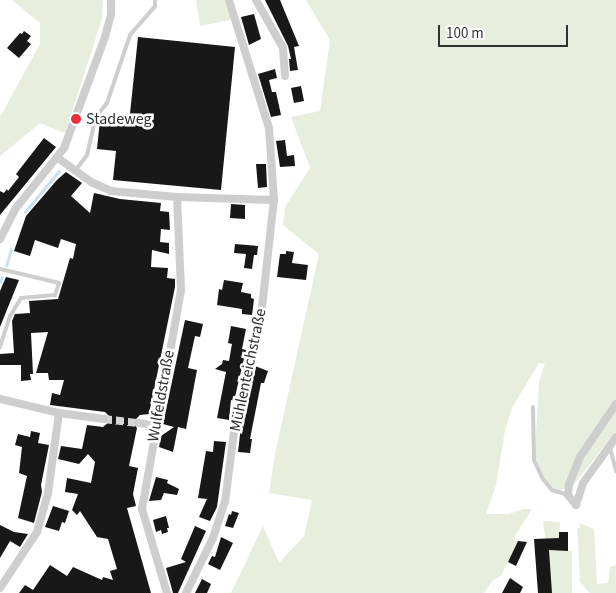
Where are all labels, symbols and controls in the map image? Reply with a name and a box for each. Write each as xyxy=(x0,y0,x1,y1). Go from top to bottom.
scale bar xyxy=(441,15,571,47)
text: 100 m xyxy=(446,23,484,44)
place label: Stadeweg xyxy=(86,109,151,129)
marker: Stadeweg xyxy=(70,113,82,125)
street label: Mühlenteichstraße xyxy=(226,307,270,433)
street label: Wulfeldstraße xyxy=(143,349,179,443)

